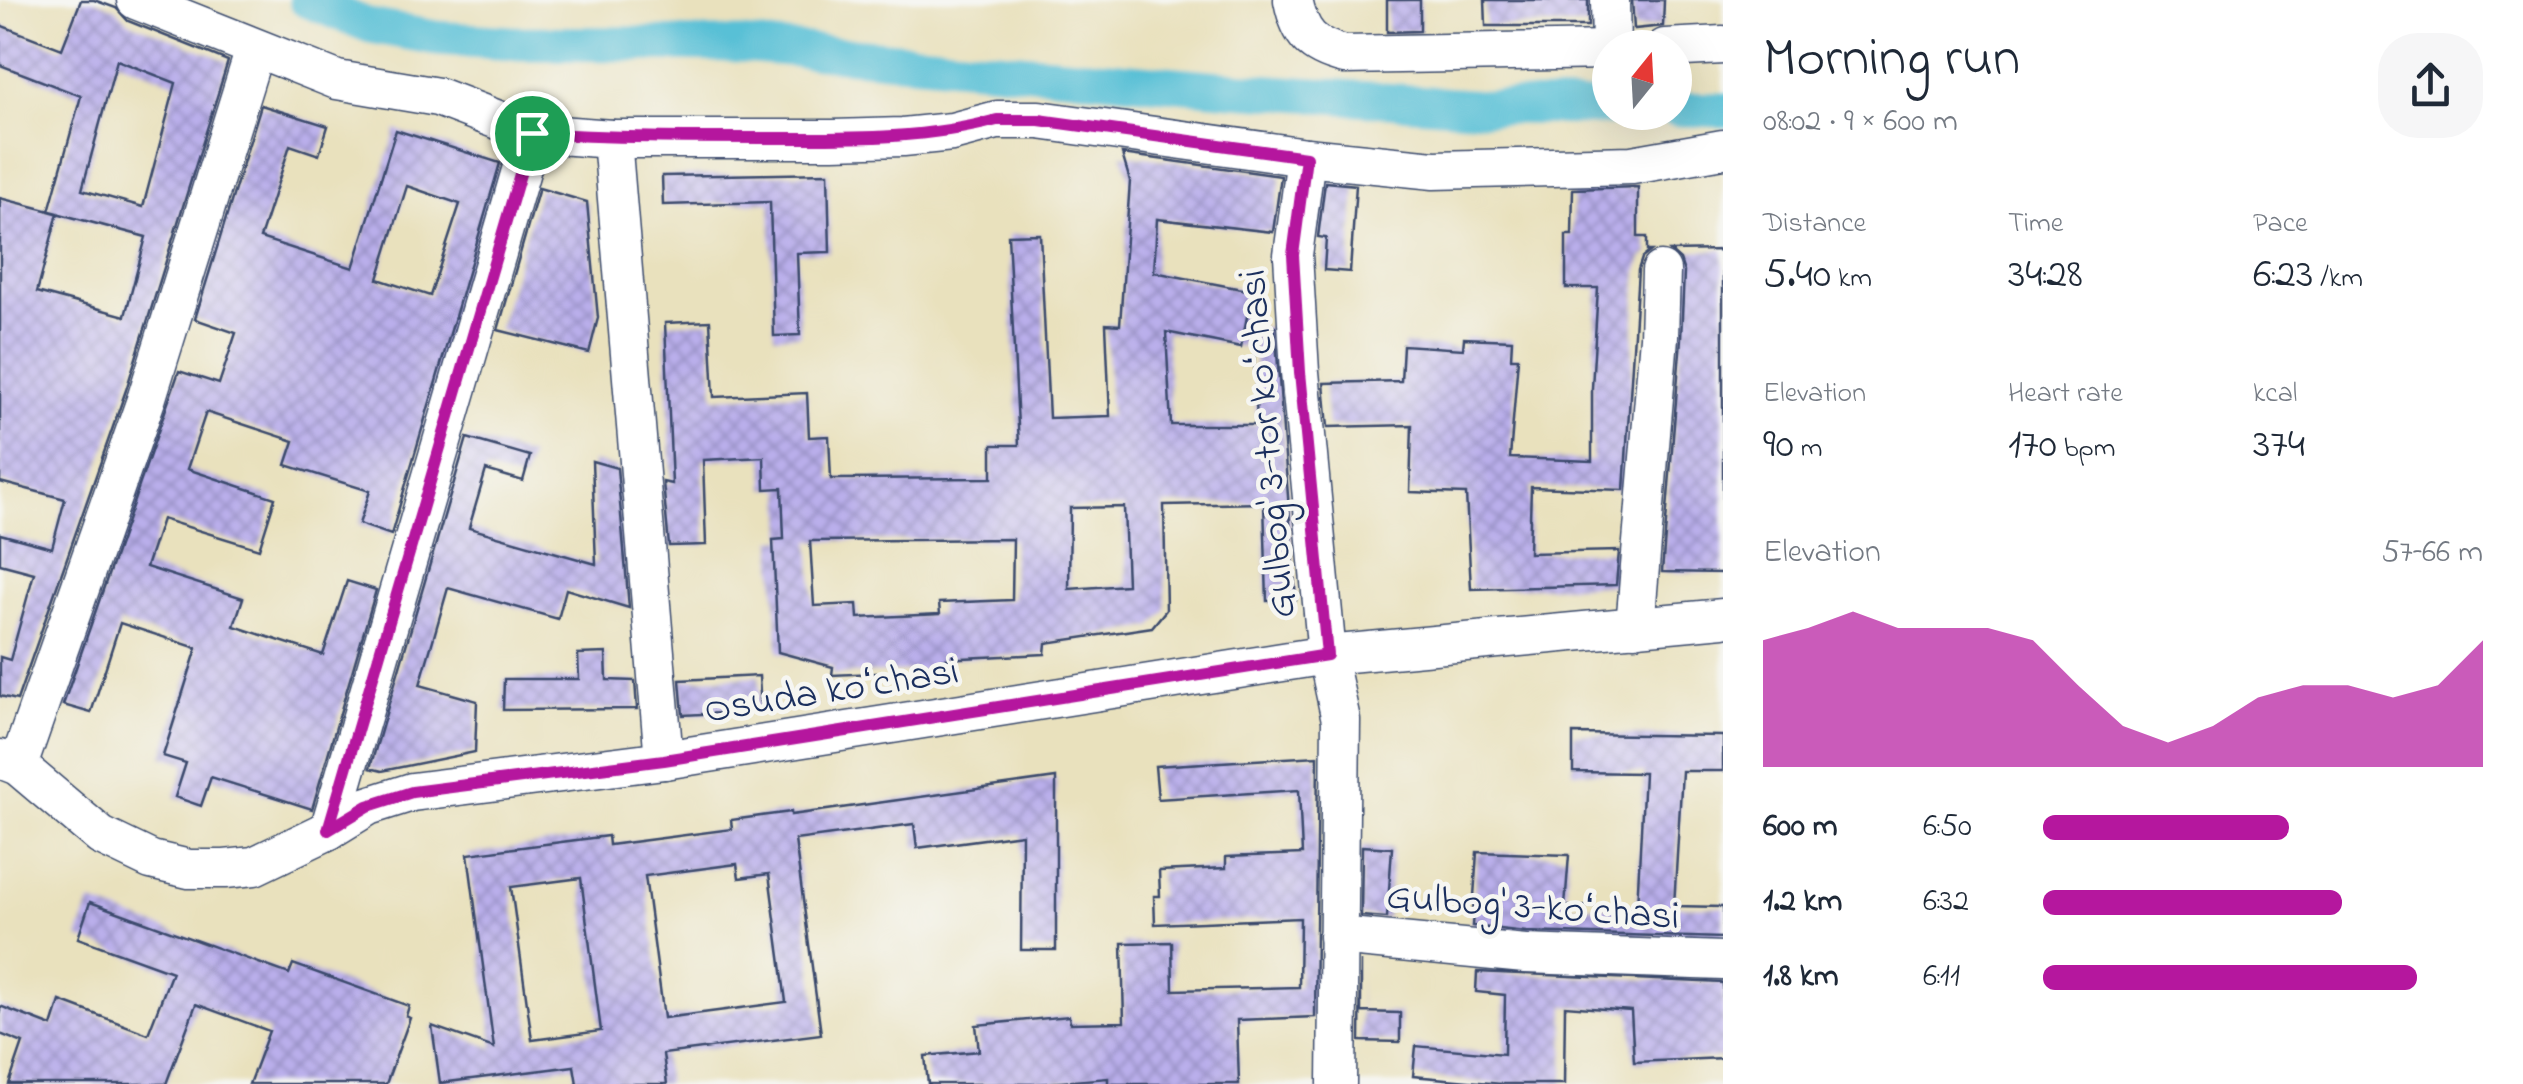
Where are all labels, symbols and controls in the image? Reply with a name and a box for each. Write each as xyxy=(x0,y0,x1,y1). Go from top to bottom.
text: Morning run xyxy=(1763,21,2020,101)
north arrow xyxy=(1592,30,1692,130)
map controls xyxy=(1592,30,1692,130)
button: share xyxy=(2378,33,2483,138)
pin xyxy=(490,91,575,176)
text: 08:02 · 9 × 600 m xyxy=(1763,99,1958,146)
icon: arrive xyxy=(505,106,560,161)
text: Distance xyxy=(1763,204,1866,245)
text: Time xyxy=(2008,204,2063,245)
text: Pace xyxy=(2253,204,2308,245)
text: 5.40 xyxy=(1763,245,1831,306)
text: 34:28 xyxy=(2008,245,2083,306)
text: 6:23 xyxy=(2253,245,2313,306)
text: km xyxy=(1831,259,1872,300)
text: /km xyxy=(2313,259,2363,300)
street label: Gulbog' 3-tor koʻchasi xyxy=(1225,267,1314,620)
text: Elevation xyxy=(1763,374,1866,415)
text: Heart rate xyxy=(2008,374,2123,415)
text: kcal xyxy=(2253,374,2298,415)
text: 90 xyxy=(1763,415,1794,476)
text: 170 xyxy=(2008,415,2057,476)
text: 374 xyxy=(2253,415,2305,476)
text: m xyxy=(1794,429,1823,470)
text: bpm xyxy=(2057,429,2116,470)
text: Elevation xyxy=(1763,530,1881,577)
text: 57–66 m xyxy=(2381,530,2483,577)
street label: Osuda koʻchasi xyxy=(700,643,963,742)
text: 600 m xyxy=(1763,804,1838,851)
text: 6:50 xyxy=(1923,804,1972,851)
street label: Gulbog' 3-koʻchasi xyxy=(1384,869,1681,948)
text: 1.2 km xyxy=(1763,879,1842,926)
text: 6:32 xyxy=(1923,879,1969,926)
text: 1.8 km xyxy=(1763,954,1839,1001)
text: 6:11 xyxy=(1923,954,1960,1001)

